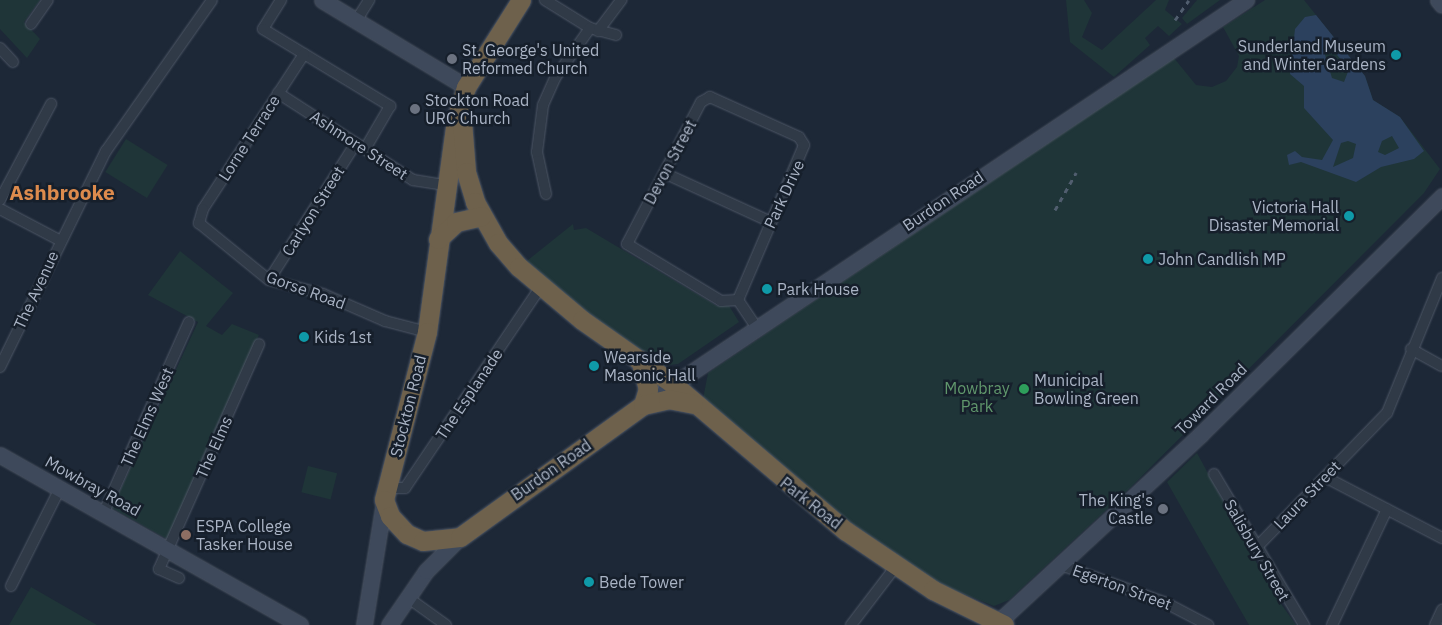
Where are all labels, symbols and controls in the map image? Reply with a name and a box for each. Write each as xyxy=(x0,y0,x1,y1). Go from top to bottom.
place label: Sunderland Museum and Winter Gardens xyxy=(1238,36,1386,74)
place label: St. George's United Reformed Church xyxy=(462,40,599,78)
marker: Sunderland Museum and Winter Gardens xyxy=(1390,49,1402,61)
marker: St. George's United Reformed Church xyxy=(446,53,458,65)
place label: Stockton Road URC Church xyxy=(425,90,529,128)
street label: Lorne Terrace xyxy=(214,92,284,184)
marker: Stockton Road URC Church xyxy=(409,103,421,115)
street label: Ashmore Street xyxy=(307,106,411,184)
street label: Devon Street xyxy=(640,117,700,207)
street label: Park Drive xyxy=(760,157,808,231)
street label: Carlyon Street xyxy=(278,163,348,259)
street label: Burdon Road xyxy=(899,167,987,235)
district label: Ashbrooke xyxy=(9,179,115,205)
place label: Victoria Hall Disaster Memorial xyxy=(1209,197,1339,235)
marker: Victoria Hall Disaster Memorial xyxy=(1343,210,1355,222)
street label: The Avenue xyxy=(10,248,62,332)
place label: John Candlish MP xyxy=(1158,249,1286,269)
marker: John Candlish MP xyxy=(1142,253,1154,265)
street label: Gorse Road xyxy=(264,267,348,313)
place label: Park House xyxy=(777,279,859,299)
marker: Park House xyxy=(761,283,773,295)
place label: Kids 1st xyxy=(314,327,372,347)
marker: Kids 1st xyxy=(298,331,310,343)
street label: The Esplanade xyxy=(431,345,507,443)
place label: Wearside Masonic Hall xyxy=(604,347,696,385)
street label: Stockton Road xyxy=(386,353,430,459)
street label: Toward Road xyxy=(1171,359,1251,439)
marker: Wearside Masonic Hall xyxy=(588,360,600,372)
street label: The Elms West xyxy=(117,365,177,469)
place label: Municipal Bowling Green xyxy=(1034,370,1139,408)
park label: Mowbray Park xyxy=(944,378,1010,416)
marker: Municipal Bowling Green xyxy=(1018,383,1030,395)
street label: The Elms xyxy=(192,413,236,481)
street label: Burdon Road xyxy=(507,435,595,505)
street label: Mowbray Road xyxy=(42,452,144,520)
street label: Laura Street xyxy=(1270,457,1344,533)
street label: Park Road xyxy=(776,473,846,533)
place label: The King's Castle xyxy=(1079,490,1153,528)
street label: Salisbury Street xyxy=(1220,496,1294,604)
marker: The King's Castle xyxy=(1157,503,1169,515)
place label: ESPA College Tasker House xyxy=(196,516,293,554)
marker: ESPA College Tasker House xyxy=(180,529,192,541)
street label: Egerton Street xyxy=(1070,560,1174,614)
place label: Bede Tower xyxy=(599,572,684,592)
marker: Bede Tower xyxy=(583,576,595,588)

